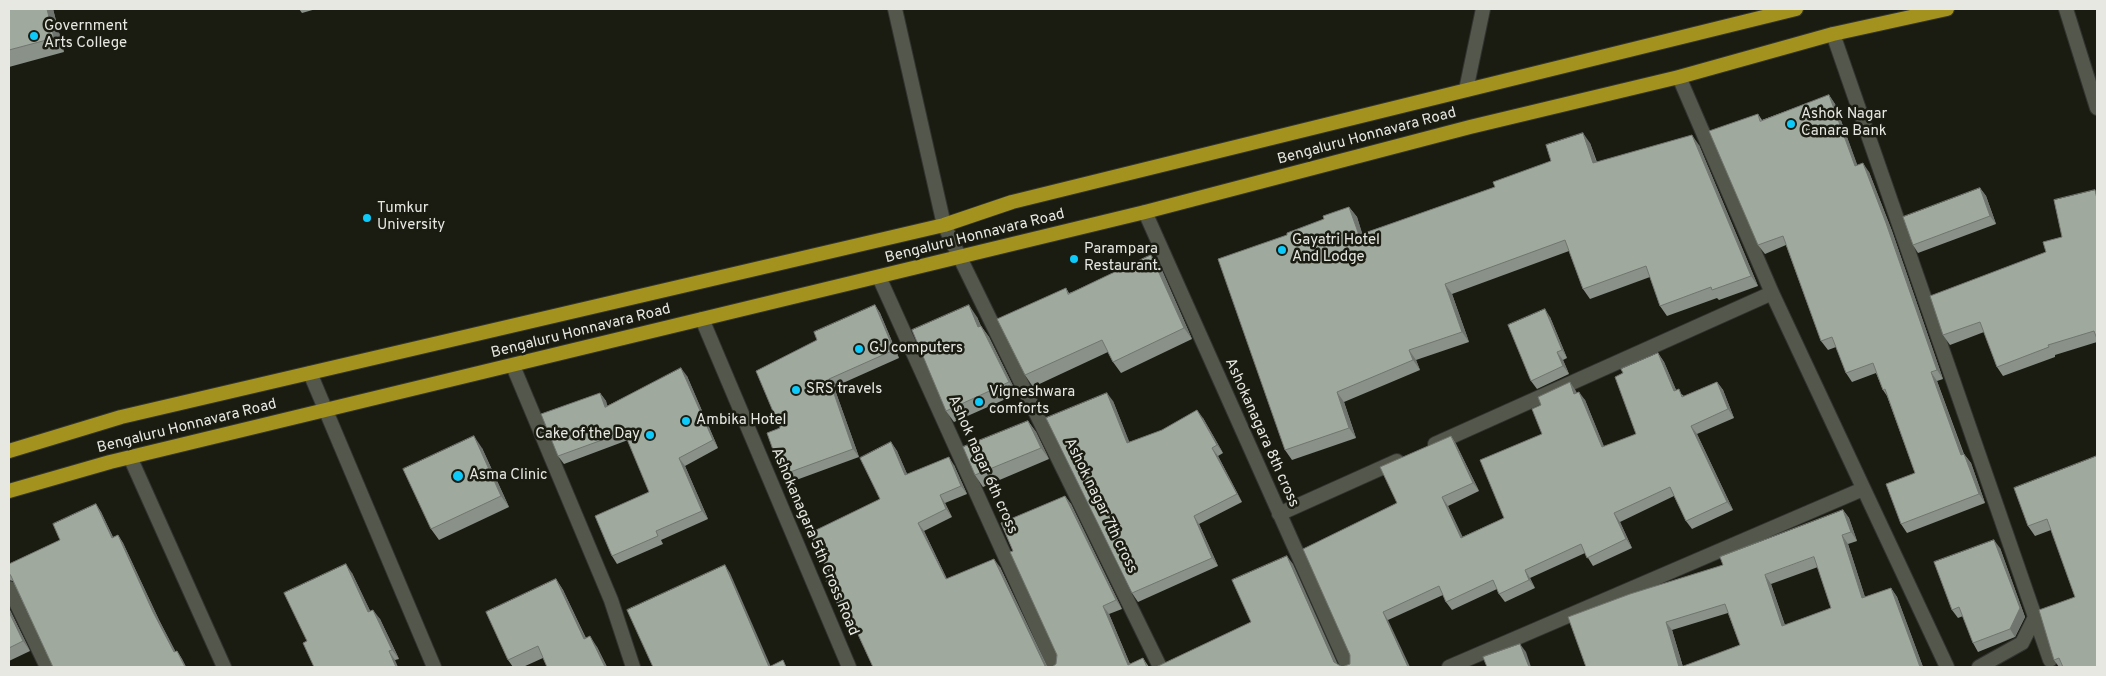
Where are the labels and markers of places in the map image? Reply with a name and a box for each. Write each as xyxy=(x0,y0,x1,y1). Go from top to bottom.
place label: Government Arts College xyxy=(44,18,128,53)
marker: Government Arts College xyxy=(28,30,40,42)
place label: Ashok Nagar Canara Bank xyxy=(1801,106,1887,141)
marker: Ashok Nagar Canara Bank xyxy=(1785,118,1797,130)
place label: Tumkur University xyxy=(377,200,445,235)
marker: Tumkur University xyxy=(361,212,373,224)
place label: Gayatri Hotel And Lodge xyxy=(1292,232,1380,267)
place label: Parampara Restaurant. xyxy=(1084,241,1161,276)
marker: Gayatri Hotel And Lodge xyxy=(1276,244,1288,256)
marker: Parampara Restaurant. xyxy=(1068,253,1080,265)
place label: GJ computers xyxy=(869,340,963,358)
marker: GJ computers xyxy=(853,343,865,355)
place label: SRS travels xyxy=(806,381,882,399)
marker: SRS travels xyxy=(790,384,802,396)
place label: Vigneshwara comforts xyxy=(989,384,1075,419)
marker: Vigneshwara comforts xyxy=(973,396,985,408)
place label: Ambika Hotel xyxy=(696,412,786,430)
marker: Ambika Hotel xyxy=(680,415,692,427)
place label: Cake of the Day xyxy=(535,426,640,444)
marker: Cake of the Day xyxy=(644,429,656,441)
place label: Asma Clinic xyxy=(469,467,548,485)
marker: Asma Clinic xyxy=(451,469,465,483)

